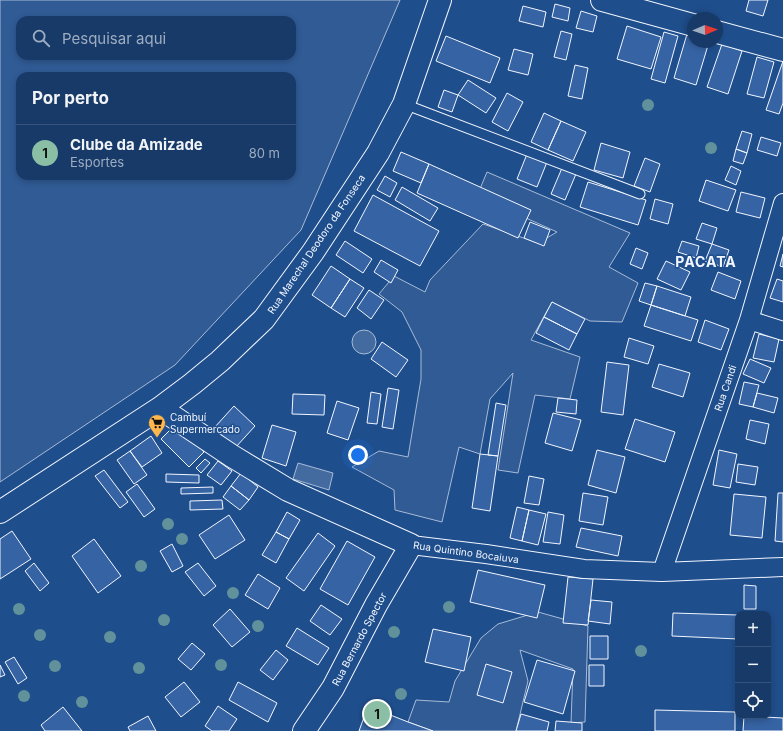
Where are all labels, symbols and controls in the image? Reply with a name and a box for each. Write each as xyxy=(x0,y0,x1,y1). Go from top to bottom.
north arrow xyxy=(687,12,723,48)
search box xyxy=(16,16,296,60)
icon: search xyxy=(30,27,52,49)
text: Pesquisar aqui xyxy=(62,29,166,48)
text: Por perto xyxy=(32,88,109,108)
text: Clube da Amizade xyxy=(70,135,203,154)
text: 1 xyxy=(42,145,48,161)
text: 80 m xyxy=(249,145,280,161)
text: Esportes xyxy=(70,154,124,170)
street label: Rua Marechal Deodoro da Fonseca xyxy=(265,172,367,316)
district label: PACATA xyxy=(675,253,737,270)
street label: Rua Candi xyxy=(711,363,739,413)
place label: Cambuí Supermercado xyxy=(170,411,240,435)
supermarket icon: Cambuí Supermercado xyxy=(147,413,167,438)
your location xyxy=(348,445,368,465)
street label: Rua Quintino Bocaiuva xyxy=(412,539,520,565)
street label: Rua Bernardo Spector xyxy=(329,590,389,688)
map controls xyxy=(735,611,771,719)
button: + xyxy=(735,611,771,647)
button: − xyxy=(735,647,771,683)
button: locate xyxy=(735,683,771,719)
pin: 1 xyxy=(364,699,390,729)

